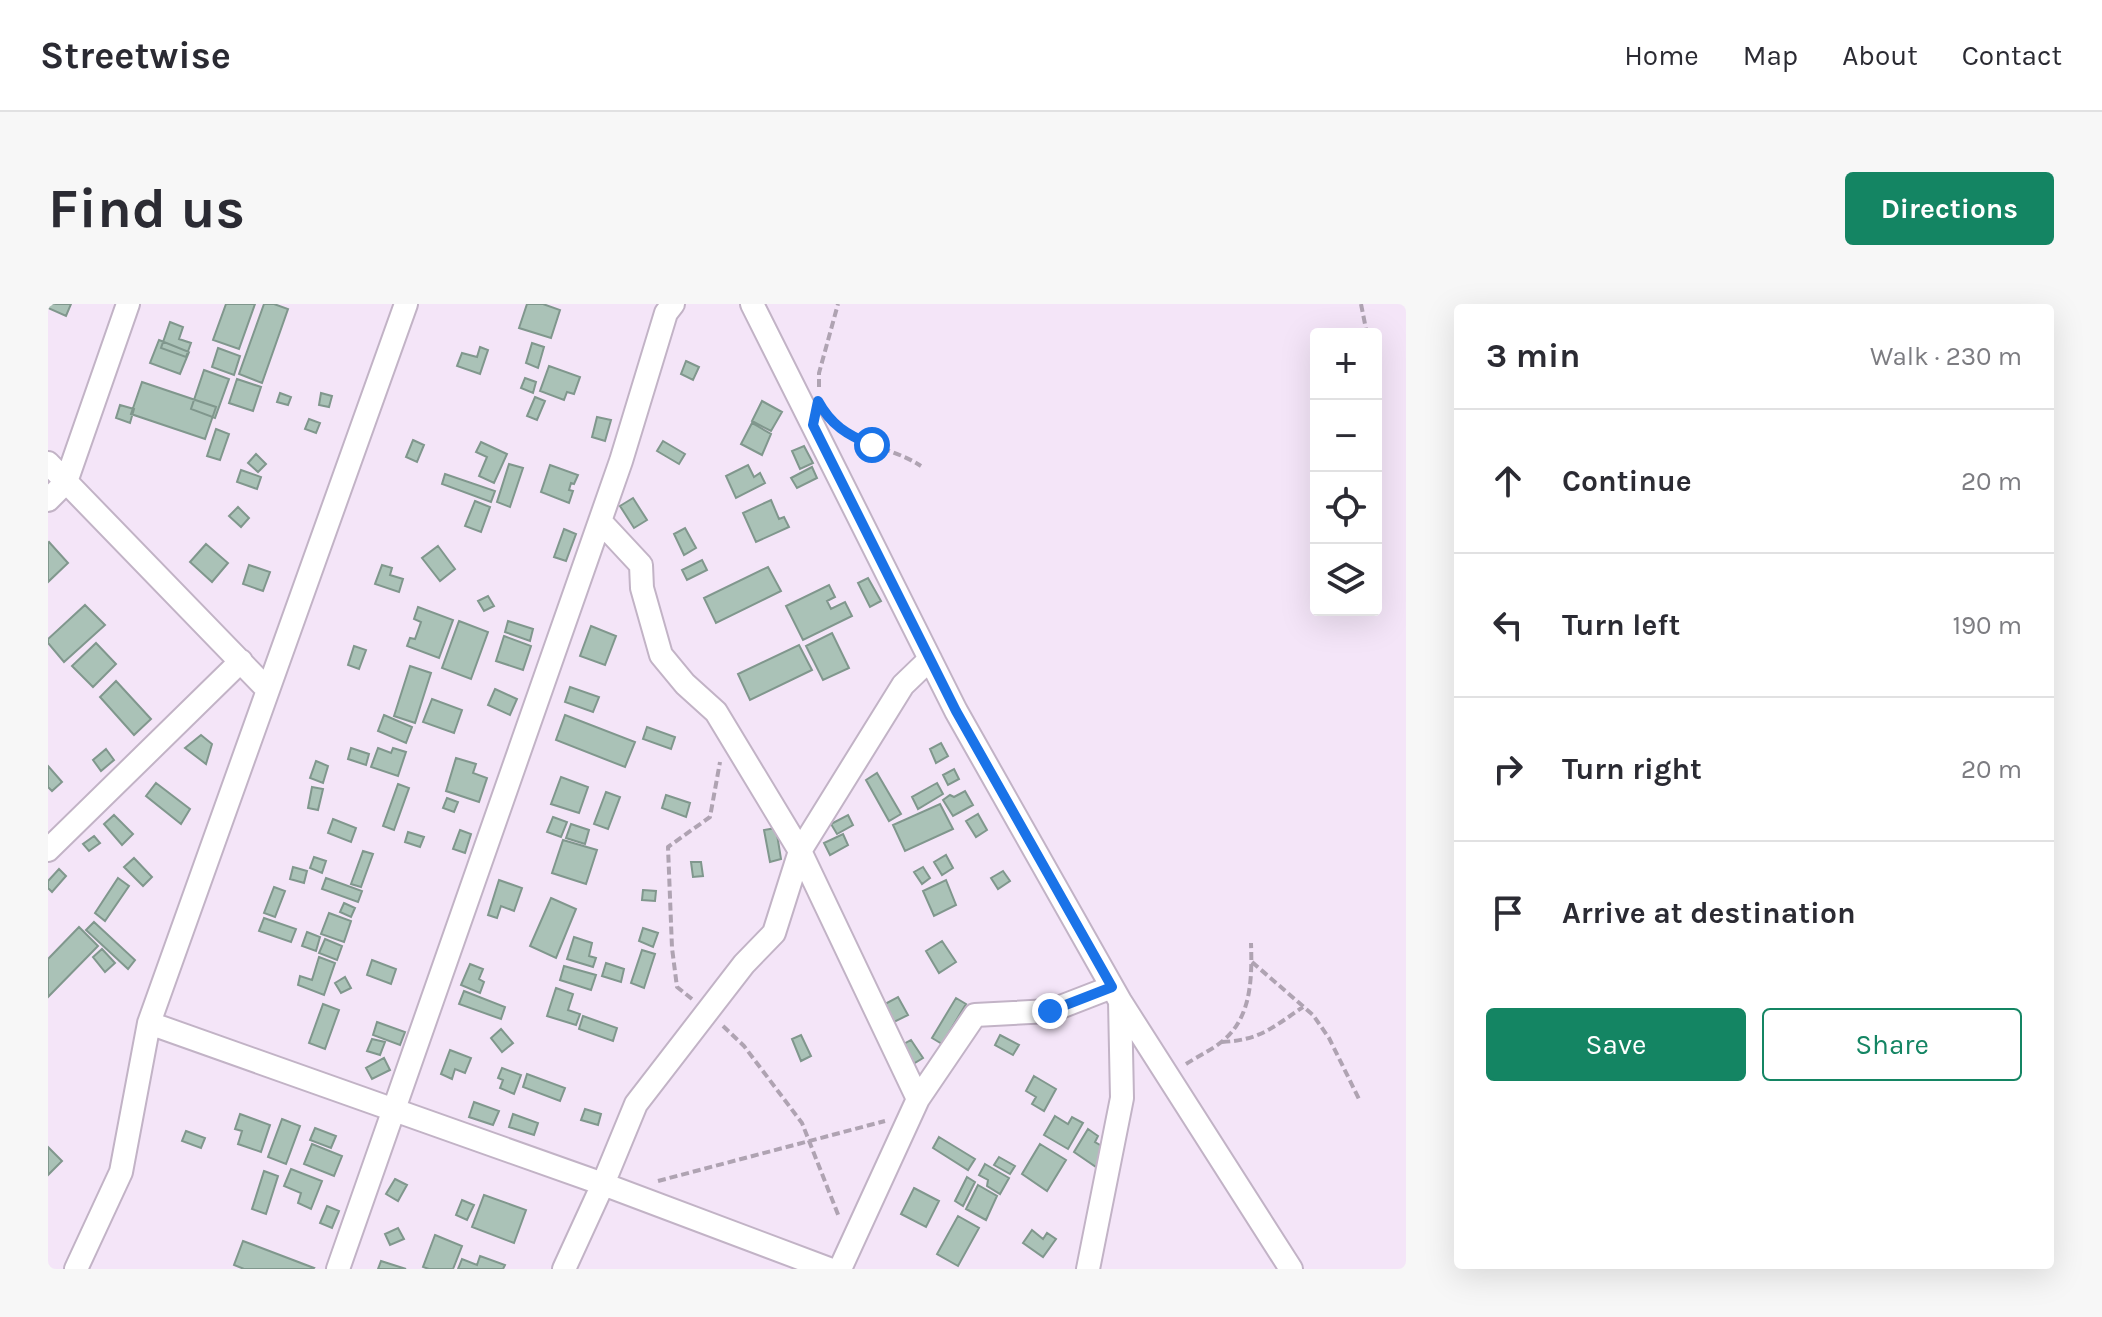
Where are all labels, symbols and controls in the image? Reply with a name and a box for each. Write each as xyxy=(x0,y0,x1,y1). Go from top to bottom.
text: Streetwise xyxy=(40,33,231,78)
text: Home xyxy=(1624,39,1699,72)
text: Map xyxy=(1743,39,1798,72)
text: About xyxy=(1842,39,1918,72)
text: Contact xyxy=(1962,39,2062,72)
button: Directions xyxy=(1845,172,2054,245)
text: Find us xyxy=(48,176,245,241)
map controls xyxy=(1310,328,1382,616)
button: + xyxy=(1310,328,1382,400)
text: 3 min xyxy=(1486,336,1580,376)
text: Walk · 230 m xyxy=(1870,341,2022,372)
button: − xyxy=(1310,400,1382,472)
route start xyxy=(854,427,890,463)
icon: ahead xyxy=(1486,459,1530,503)
text: Continue xyxy=(1562,463,1692,499)
text: 20 m xyxy=(1961,466,2022,497)
button: locate xyxy=(1310,472,1382,544)
button: layers xyxy=(1310,544,1382,616)
icon: left xyxy=(1486,603,1530,647)
text: Turn left xyxy=(1562,607,1680,643)
text: 190 m xyxy=(1952,610,2022,641)
icon: right xyxy=(1486,747,1530,791)
text: Turn right xyxy=(1562,751,1702,787)
text: 20 m xyxy=(1961,754,2022,785)
icon: arrive xyxy=(1486,891,1530,935)
text: Arrive at destination xyxy=(1562,895,1856,931)
route end xyxy=(1032,993,1068,1029)
button: Save xyxy=(1486,1008,1746,1081)
button: Share xyxy=(1762,1008,2022,1081)

